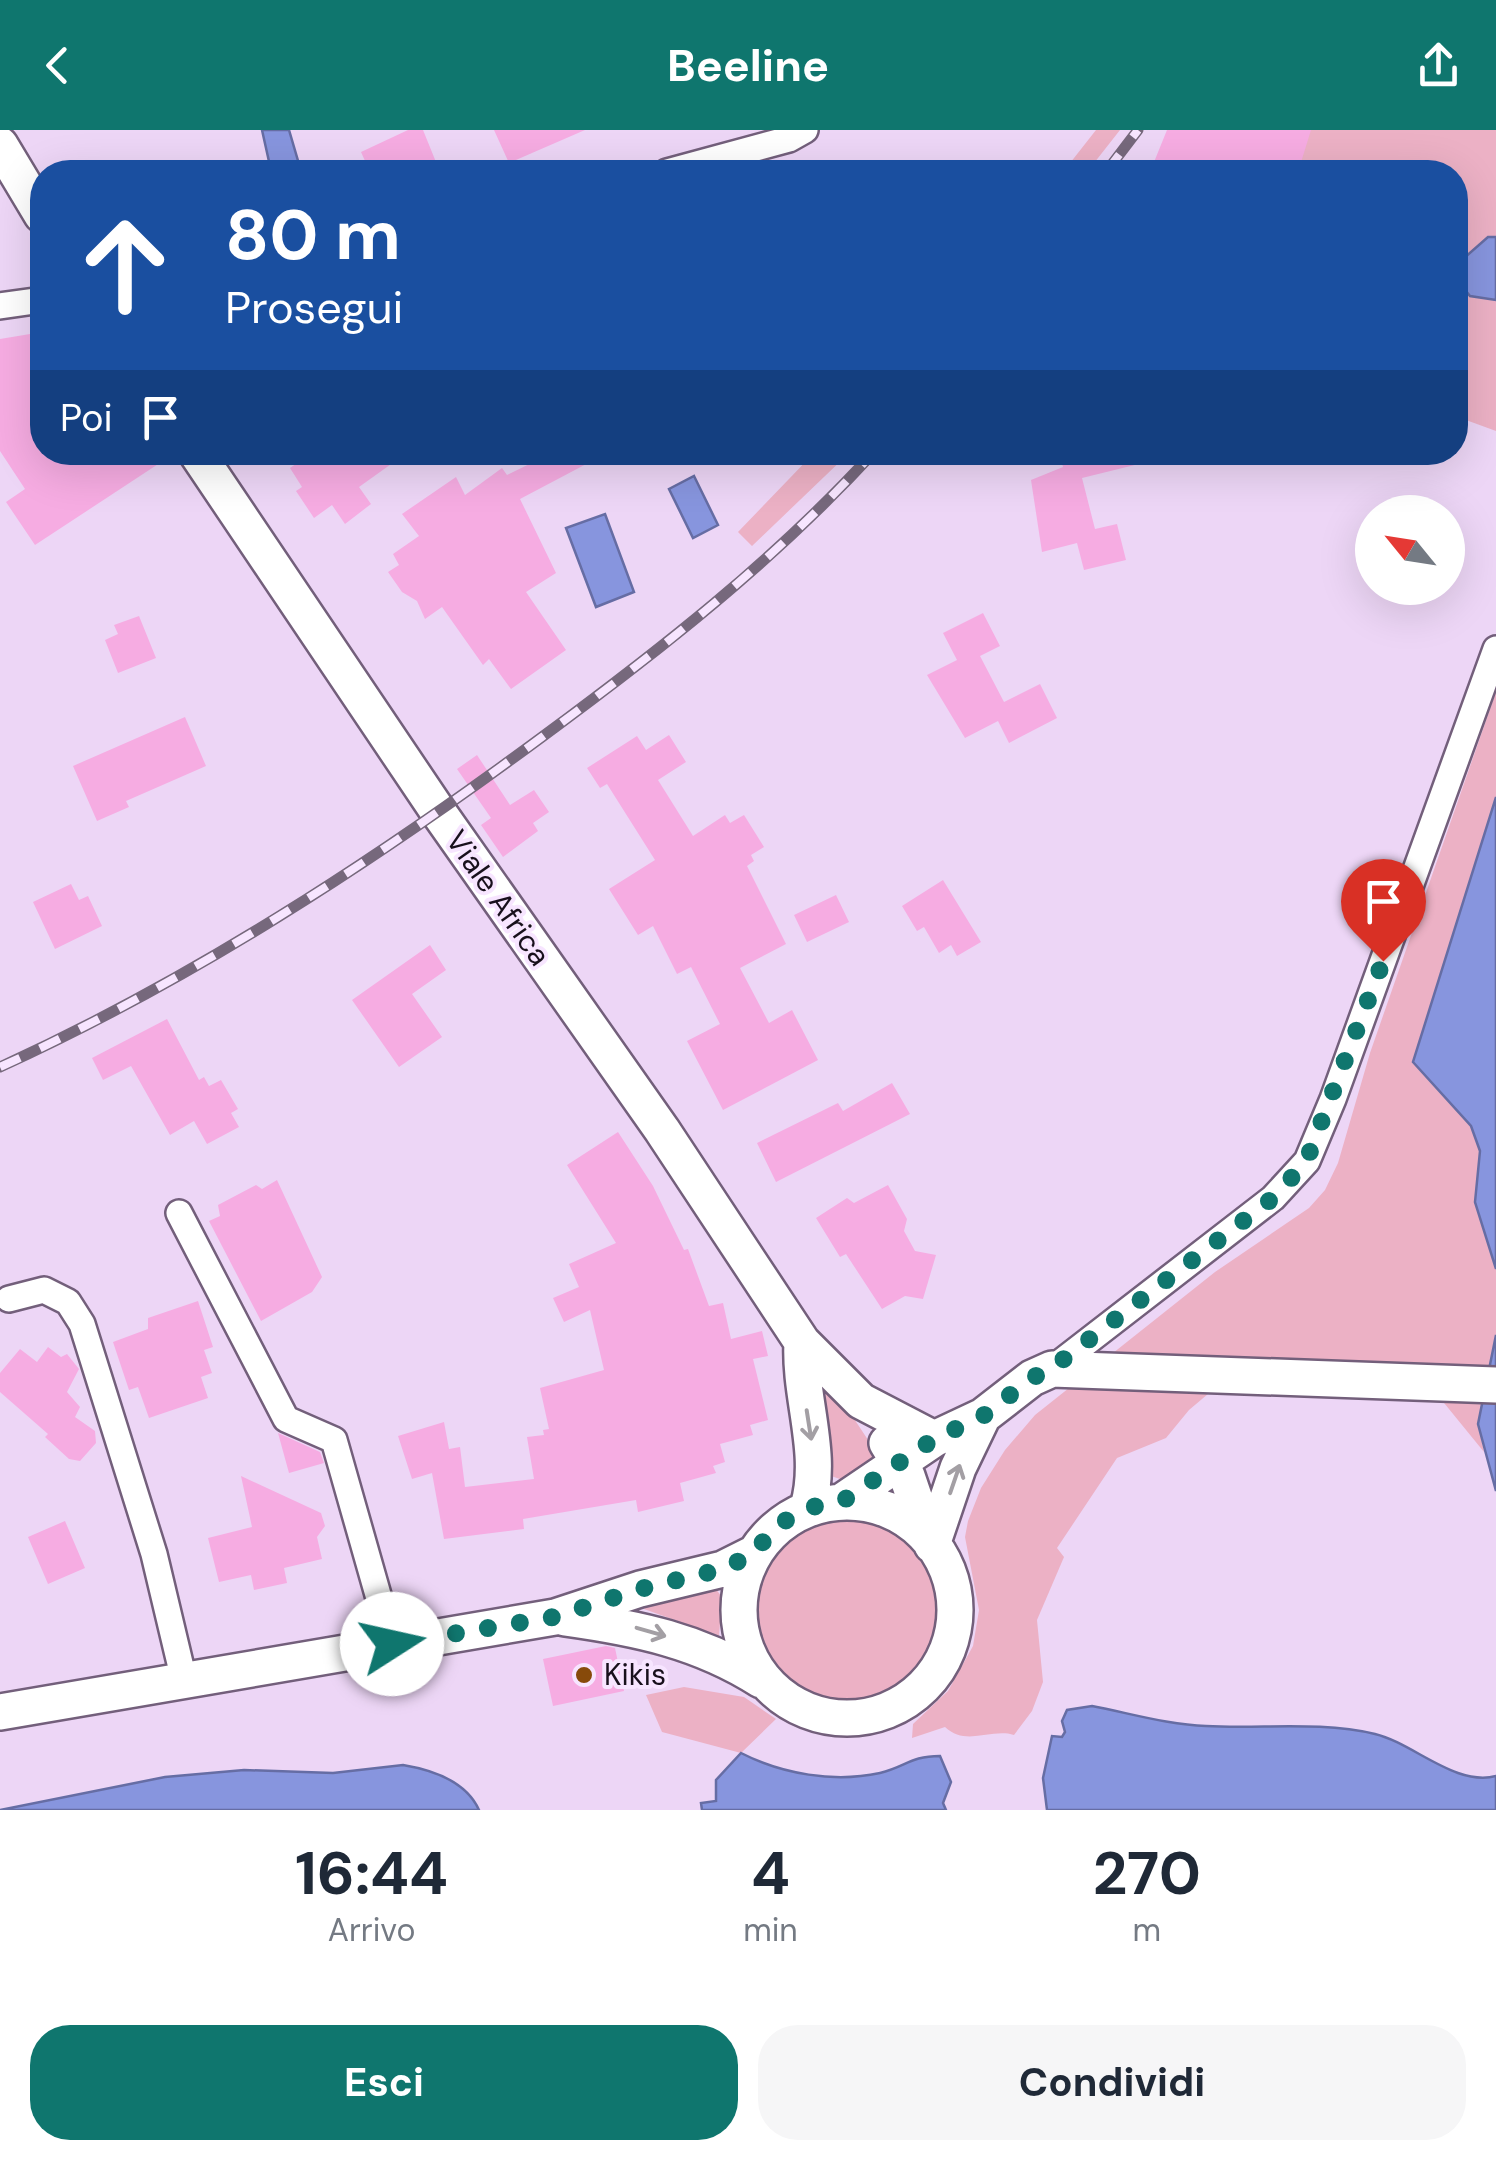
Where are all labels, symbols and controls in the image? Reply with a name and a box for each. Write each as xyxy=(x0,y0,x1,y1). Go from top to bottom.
text: Beeline xyxy=(667,36,829,95)
icon: back xyxy=(30,38,85,93)
icon: share xyxy=(1411,38,1466,93)
text: 80 m xyxy=(225,190,401,281)
icon: ahead xyxy=(60,200,190,330)
text: Prosegui xyxy=(225,278,403,337)
icon: arrive xyxy=(133,390,188,445)
text: Poi xyxy=(60,393,113,443)
north arrow xyxy=(1355,495,1465,605)
map controls xyxy=(1355,495,1465,605)
street label: Viale Africa xyxy=(437,822,559,973)
pin xyxy=(1341,859,1426,962)
icon: arrive xyxy=(1356,874,1411,929)
one-way arrow xyxy=(801,1408,819,1441)
one-way arrow xyxy=(947,1465,965,1496)
position arrow xyxy=(340,1592,444,1696)
one-way arrow xyxy=(634,1624,666,1642)
place label: Kikis xyxy=(604,1655,666,1694)
marker: Kikis xyxy=(573,1664,595,1686)
text: 16:44 xyxy=(295,1834,448,1913)
text: 4 xyxy=(751,1834,790,1913)
text: 270 xyxy=(1093,1834,1201,1913)
text: Arrivo xyxy=(328,1909,415,1951)
text: min xyxy=(743,1909,798,1951)
text: m xyxy=(1133,1909,1161,1951)
button: Esci xyxy=(30,2025,738,2140)
button: Condividi xyxy=(758,2025,1466,2140)

